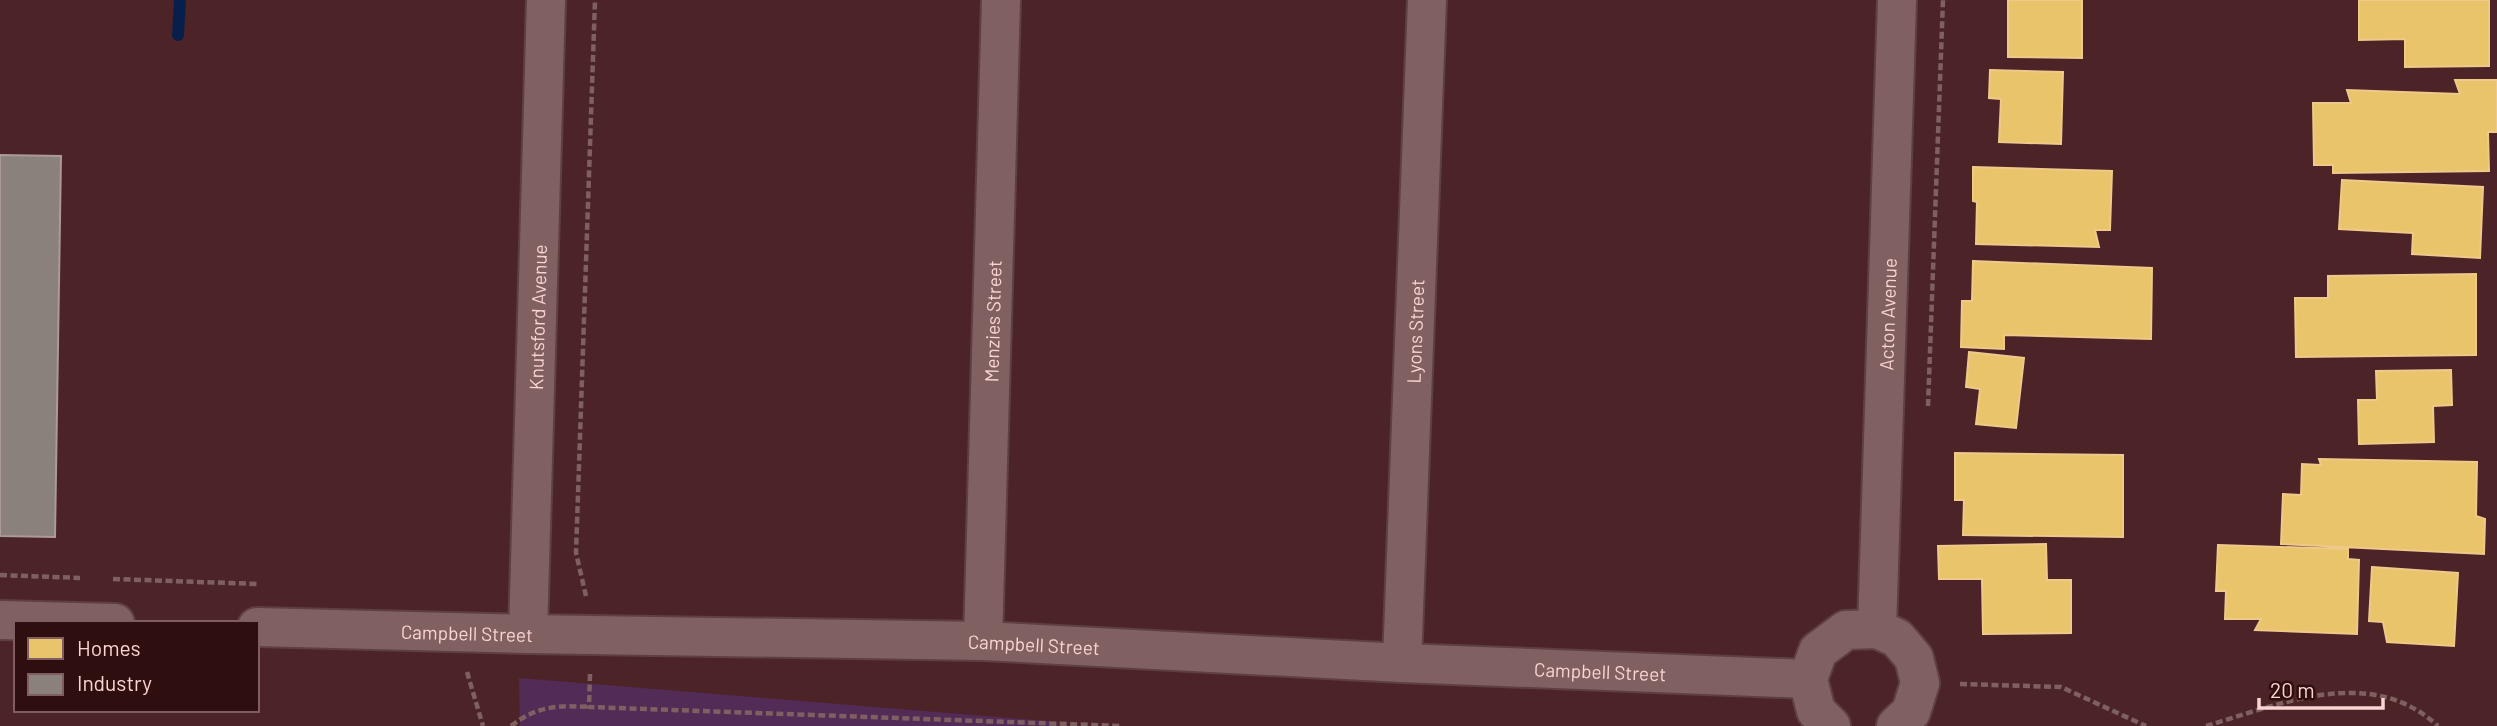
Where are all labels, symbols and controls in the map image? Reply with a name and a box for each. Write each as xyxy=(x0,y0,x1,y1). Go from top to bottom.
street label: Knutsford Avenue xyxy=(523,244,551,390)
street label: Acton Avenue xyxy=(1874,257,1900,371)
street label: Menzies Street xyxy=(979,260,1005,383)
street label: Lyons Street xyxy=(1401,279,1428,384)
street label: Campbell Street xyxy=(401,619,533,646)
legend xyxy=(14,621,259,712)
street label: Campbell Street xyxy=(968,629,1100,659)
text: Homes xyxy=(77,635,141,660)
street label: Campbell Street xyxy=(1534,657,1667,685)
scale bar xyxy=(2259,666,2383,710)
text: Industry xyxy=(77,670,152,695)
text: 20 m xyxy=(2270,677,2315,702)

